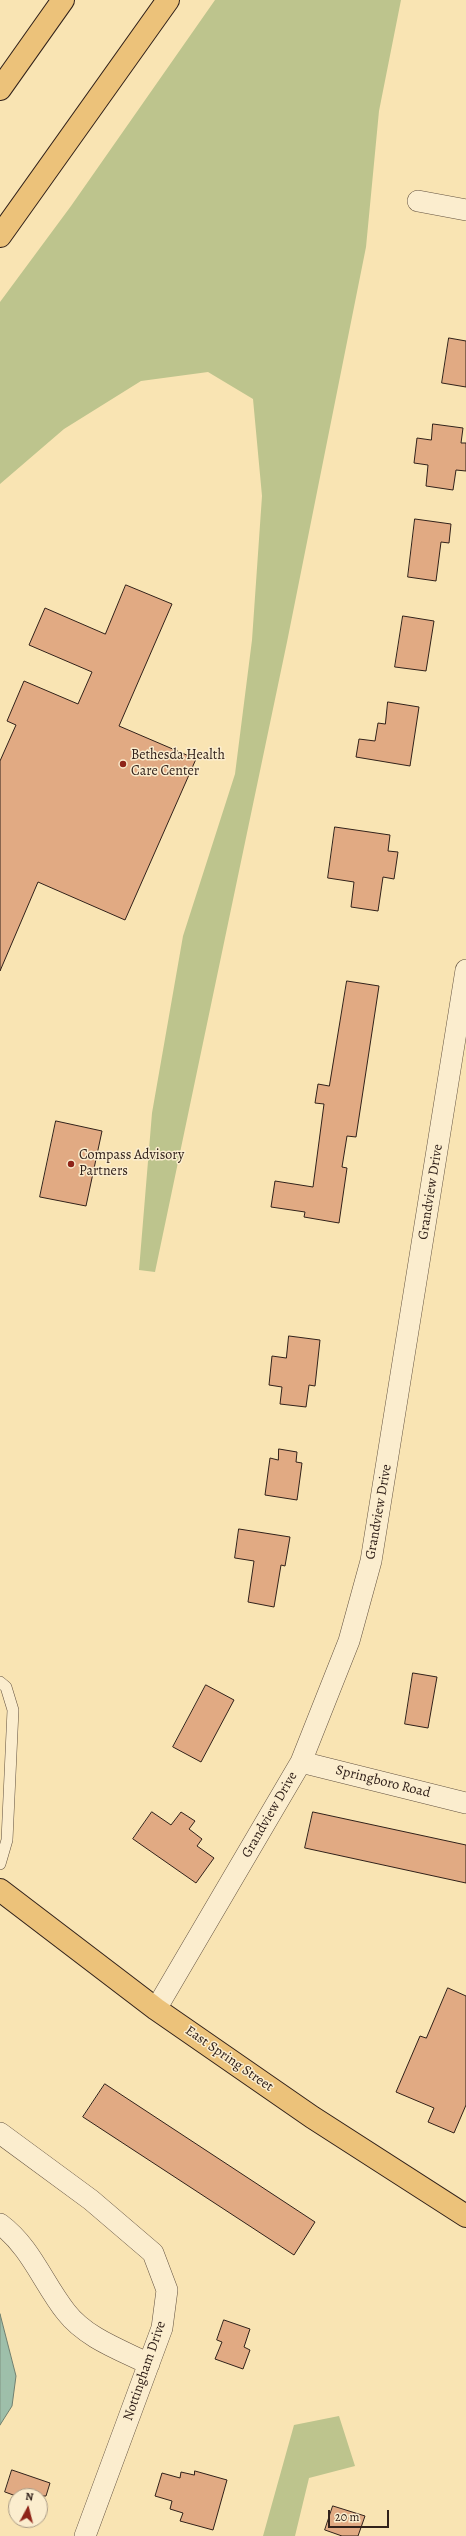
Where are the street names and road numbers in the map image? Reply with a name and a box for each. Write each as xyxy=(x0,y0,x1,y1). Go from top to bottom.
street label: Grandview Drive xyxy=(415,1143,447,1241)
street label: Grandview Drive xyxy=(362,1463,396,1561)
street label: Springboro Road xyxy=(334,1762,432,1802)
street label: Grandview Drive xyxy=(239,1769,301,1861)
street label: East Spring Street xyxy=(182,2022,276,2096)
street label: Nottingham Drive xyxy=(120,2319,170,2423)

